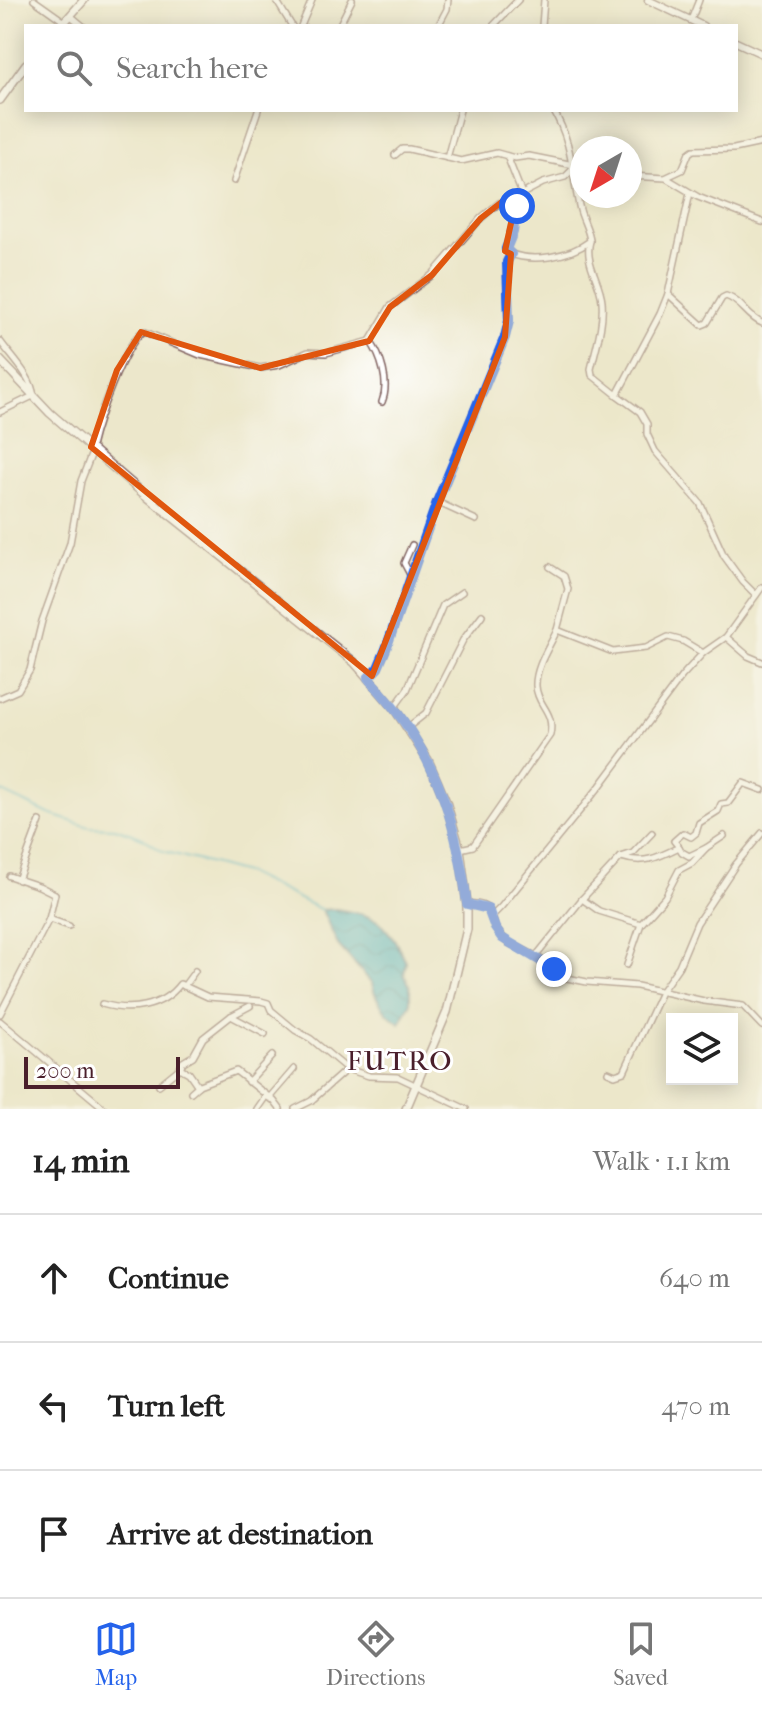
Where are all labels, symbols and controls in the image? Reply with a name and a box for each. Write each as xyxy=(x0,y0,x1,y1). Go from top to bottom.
search box xyxy=(24,24,738,112)
icon: search xyxy=(52,46,96,90)
text: Search here xyxy=(116,51,268,86)
north arrow xyxy=(570,136,642,208)
route start xyxy=(499,188,535,224)
route end xyxy=(536,951,572,987)
map controls xyxy=(666,1013,738,1085)
button: layers xyxy=(666,1013,738,1085)
district label: FUTRO xyxy=(346,1044,454,1077)
scale bar xyxy=(24,1053,180,1089)
text: 200 m xyxy=(36,1058,95,1084)
text: 14 min xyxy=(32,1141,130,1181)
text: Walk · 1.1 km xyxy=(593,1146,730,1177)
icon: ahead xyxy=(32,1256,76,1300)
text: Continue xyxy=(108,1261,229,1296)
text: 640 m xyxy=(659,1263,730,1294)
icon: left xyxy=(32,1384,76,1428)
text: Turn left xyxy=(108,1389,225,1424)
text: 470 m xyxy=(661,1391,730,1422)
icon: arrive xyxy=(32,1512,76,1556)
text: Arrive at destination xyxy=(108,1517,373,1552)
tab: Map xyxy=(94,1617,138,1691)
tab: Directions xyxy=(326,1617,425,1691)
tab: Saved xyxy=(613,1617,668,1691)

